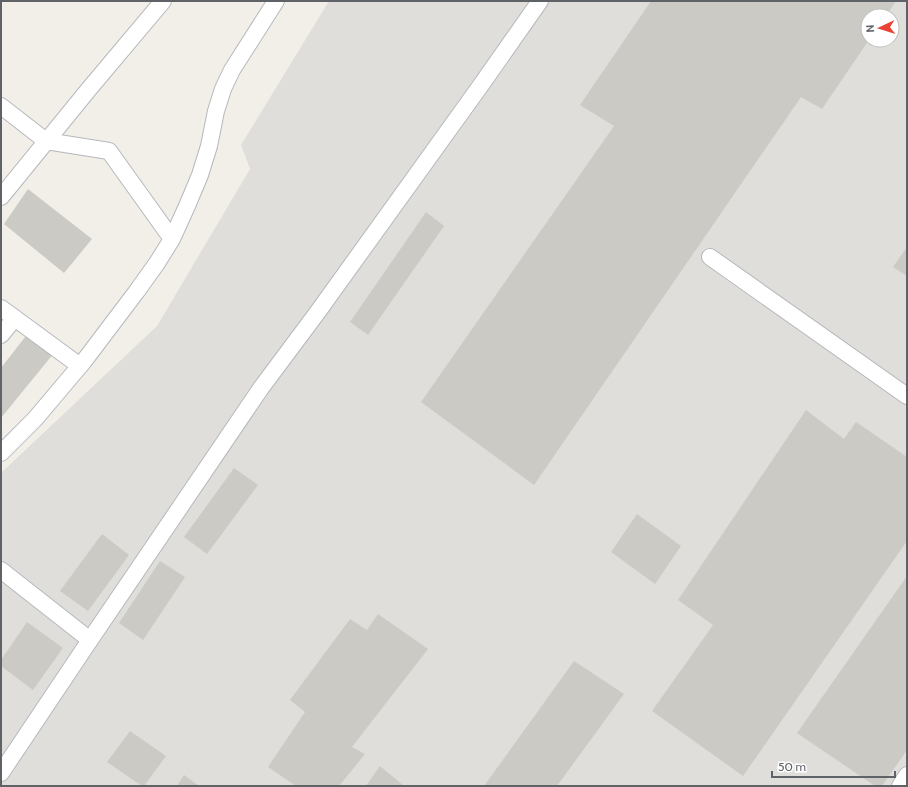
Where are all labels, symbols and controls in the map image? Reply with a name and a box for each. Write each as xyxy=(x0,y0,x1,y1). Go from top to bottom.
north arrow xyxy=(860,8,900,48)
text: N xyxy=(863,24,877,33)
scale bar xyxy=(772,753,895,779)
text: 50 m xyxy=(778,759,806,774)

